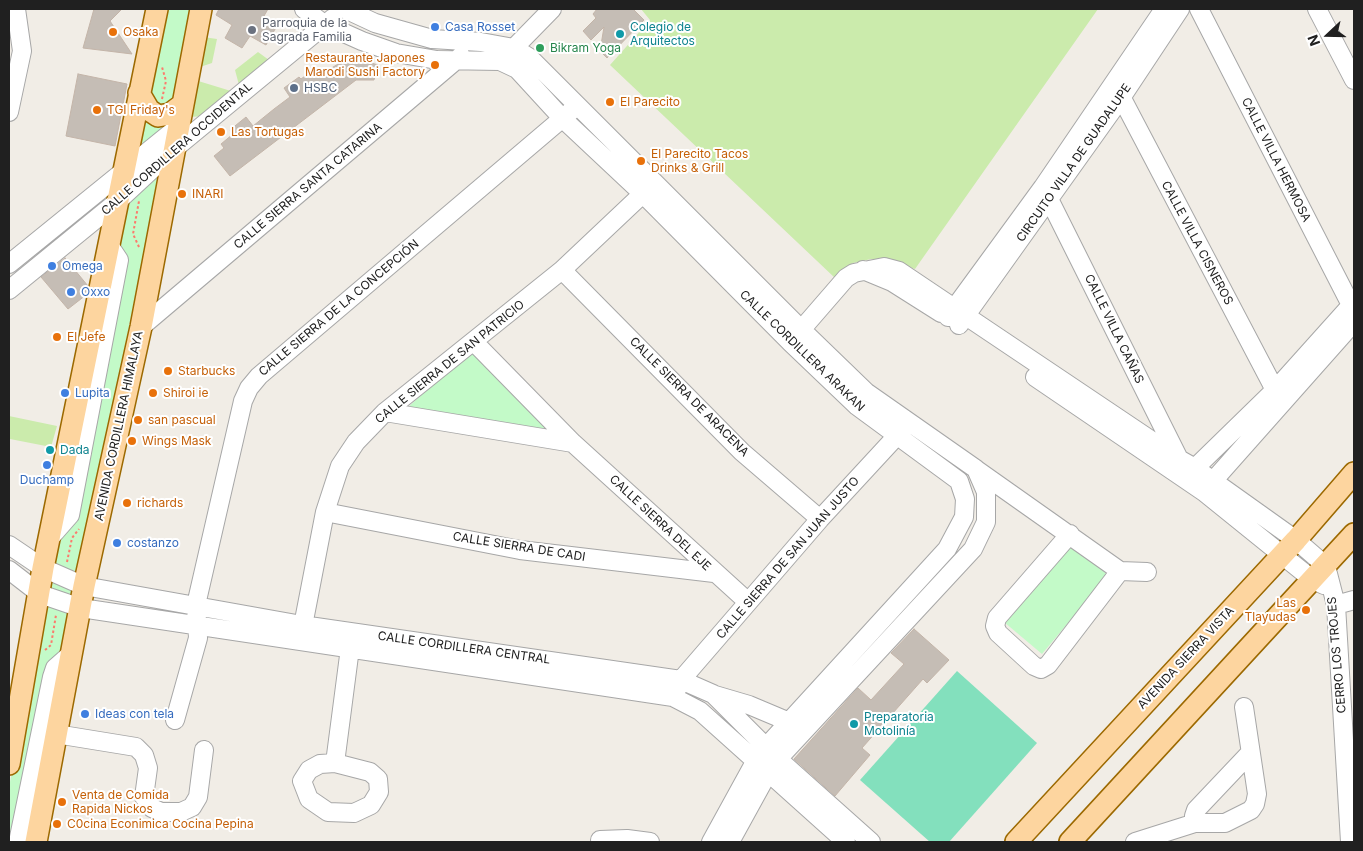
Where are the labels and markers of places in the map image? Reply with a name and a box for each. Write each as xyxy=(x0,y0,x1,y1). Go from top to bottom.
place label: Parroquia de la Sagrada Familia xyxy=(262,16,352,44)
place label: Casa Rosset xyxy=(445,20,515,34)
place label: Colegio de Arquitectos xyxy=(630,20,695,48)
marker: Casa Rosset xyxy=(429,21,441,33)
marker: Parroquia de la Sagrada Familia xyxy=(246,24,258,36)
place label: Osaka xyxy=(123,25,159,39)
marker: Osaka xyxy=(107,26,119,38)
marker: Colegio de Arquitectos xyxy=(614,28,626,40)
place label: Bikram Yoga xyxy=(550,41,621,55)
marker: Bikram Yoga xyxy=(534,42,546,54)
place label: Restaurante Japones Marodi Sushi Factory xyxy=(305,51,425,79)
marker: Restaurante Japones Marodi Sushi Factory xyxy=(429,59,441,71)
place label: HSBC xyxy=(304,81,337,95)
marker: HSBC xyxy=(288,82,300,94)
place label: El Parecito xyxy=(620,95,680,109)
marker: El Parecito xyxy=(604,96,616,108)
place label: TGI Friday's xyxy=(107,103,175,117)
marker: TGI Friday's xyxy=(91,104,103,116)
place label: Las Tortugas xyxy=(231,125,304,139)
marker: Las Tortugas xyxy=(215,126,227,138)
place label: El Parecito Tacos Drinks & Grill xyxy=(651,147,748,175)
marker: El Parecito Tacos Drinks & Grill xyxy=(635,155,647,167)
place label: INARI xyxy=(192,187,223,201)
marker: INARI xyxy=(176,188,188,200)
place label: Omega xyxy=(62,259,103,273)
marker: Omega xyxy=(46,260,58,272)
place label: Oxxo xyxy=(81,285,110,299)
marker: Oxxo xyxy=(65,286,77,298)
place label: El Jefe xyxy=(67,330,105,344)
marker: El Jefe xyxy=(51,331,63,343)
place label: Starbucks xyxy=(178,364,235,378)
marker: Starbucks xyxy=(162,365,174,377)
place label: Lupita xyxy=(75,386,110,400)
place label: Shiroi ie xyxy=(163,386,208,400)
marker: Lupita xyxy=(59,387,71,399)
marker: Shiroi ie xyxy=(147,387,159,399)
place label: san pascual xyxy=(148,413,216,427)
marker: san pascual xyxy=(132,414,144,426)
place label: Wings Mask xyxy=(142,434,211,448)
marker: Wings Mask xyxy=(126,435,138,447)
place label: Dada xyxy=(60,443,89,457)
marker: Dada xyxy=(44,444,56,456)
marker: Duchamp xyxy=(41,459,53,471)
place label: Duchamp xyxy=(20,473,74,487)
place label: richards xyxy=(137,496,183,510)
marker: richards xyxy=(121,497,133,509)
place label: costanzo xyxy=(127,536,179,550)
marker: costanzo xyxy=(111,537,123,549)
place label: Las Tlayudas xyxy=(1245,596,1296,624)
marker: Las Tlayudas xyxy=(1300,604,1312,616)
place label: Ideas con tela xyxy=(95,707,174,721)
marker: Ideas con tela xyxy=(79,708,91,720)
place label: Preparatoria Motolinía xyxy=(864,710,934,738)
marker: Preparatoria Motolinía xyxy=(848,718,860,730)
place label: Venta de Comida Rapida Nickos xyxy=(72,788,169,816)
marker: Venta de Comida Rapida Nickos xyxy=(56,796,68,808)
place label: C0cina Econimica Cocina Pepina xyxy=(67,817,254,831)
marker: C0cina Econimica Cocina Pepina xyxy=(51,818,63,830)

